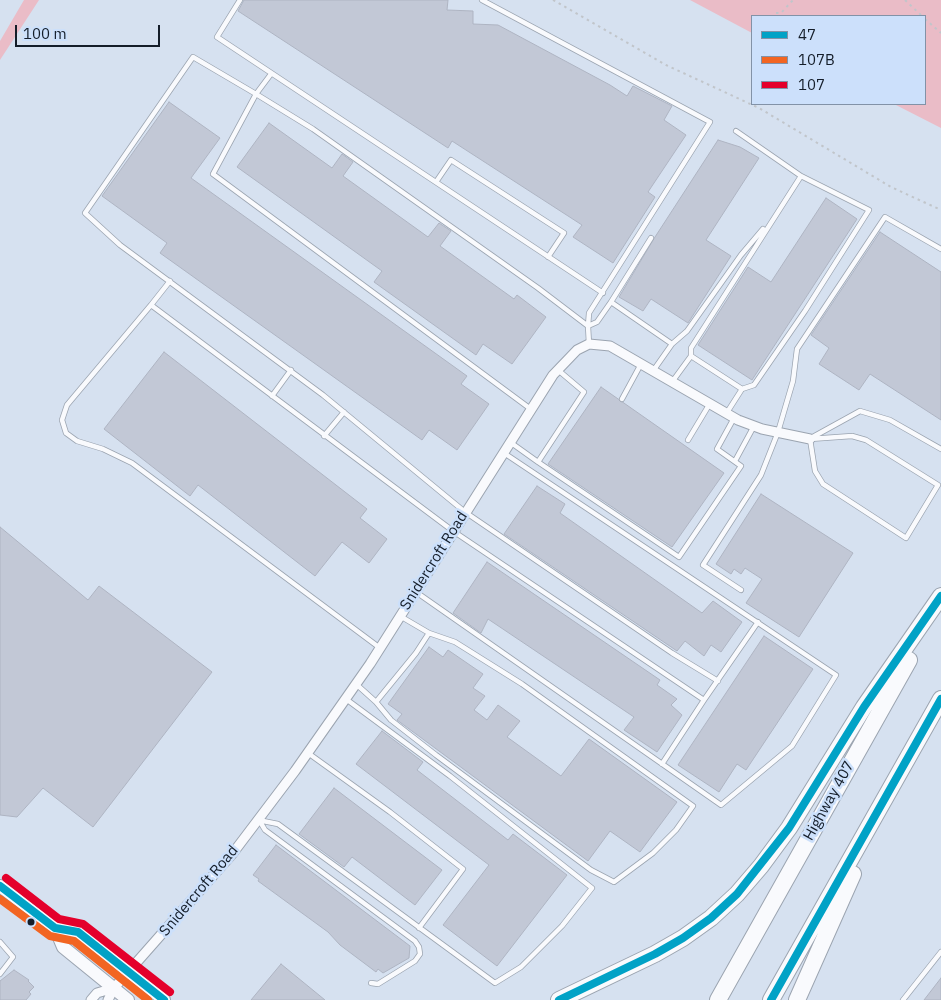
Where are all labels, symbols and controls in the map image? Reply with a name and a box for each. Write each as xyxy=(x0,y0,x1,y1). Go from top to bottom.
scale bar xyxy=(18,15,162,47)
legend xyxy=(751,15,926,105)
text: 100 m xyxy=(23,24,67,43)
text: 47 xyxy=(798,25,816,44)
text: 107B xyxy=(798,50,835,69)
text: 107 xyxy=(798,75,825,94)
street label: Snidercroft Road xyxy=(396,508,472,614)
street label: Highway 407 xyxy=(800,758,858,844)
street label: Snidercroft Road xyxy=(156,842,242,940)
unlabelled marker xyxy=(26,917,36,927)

